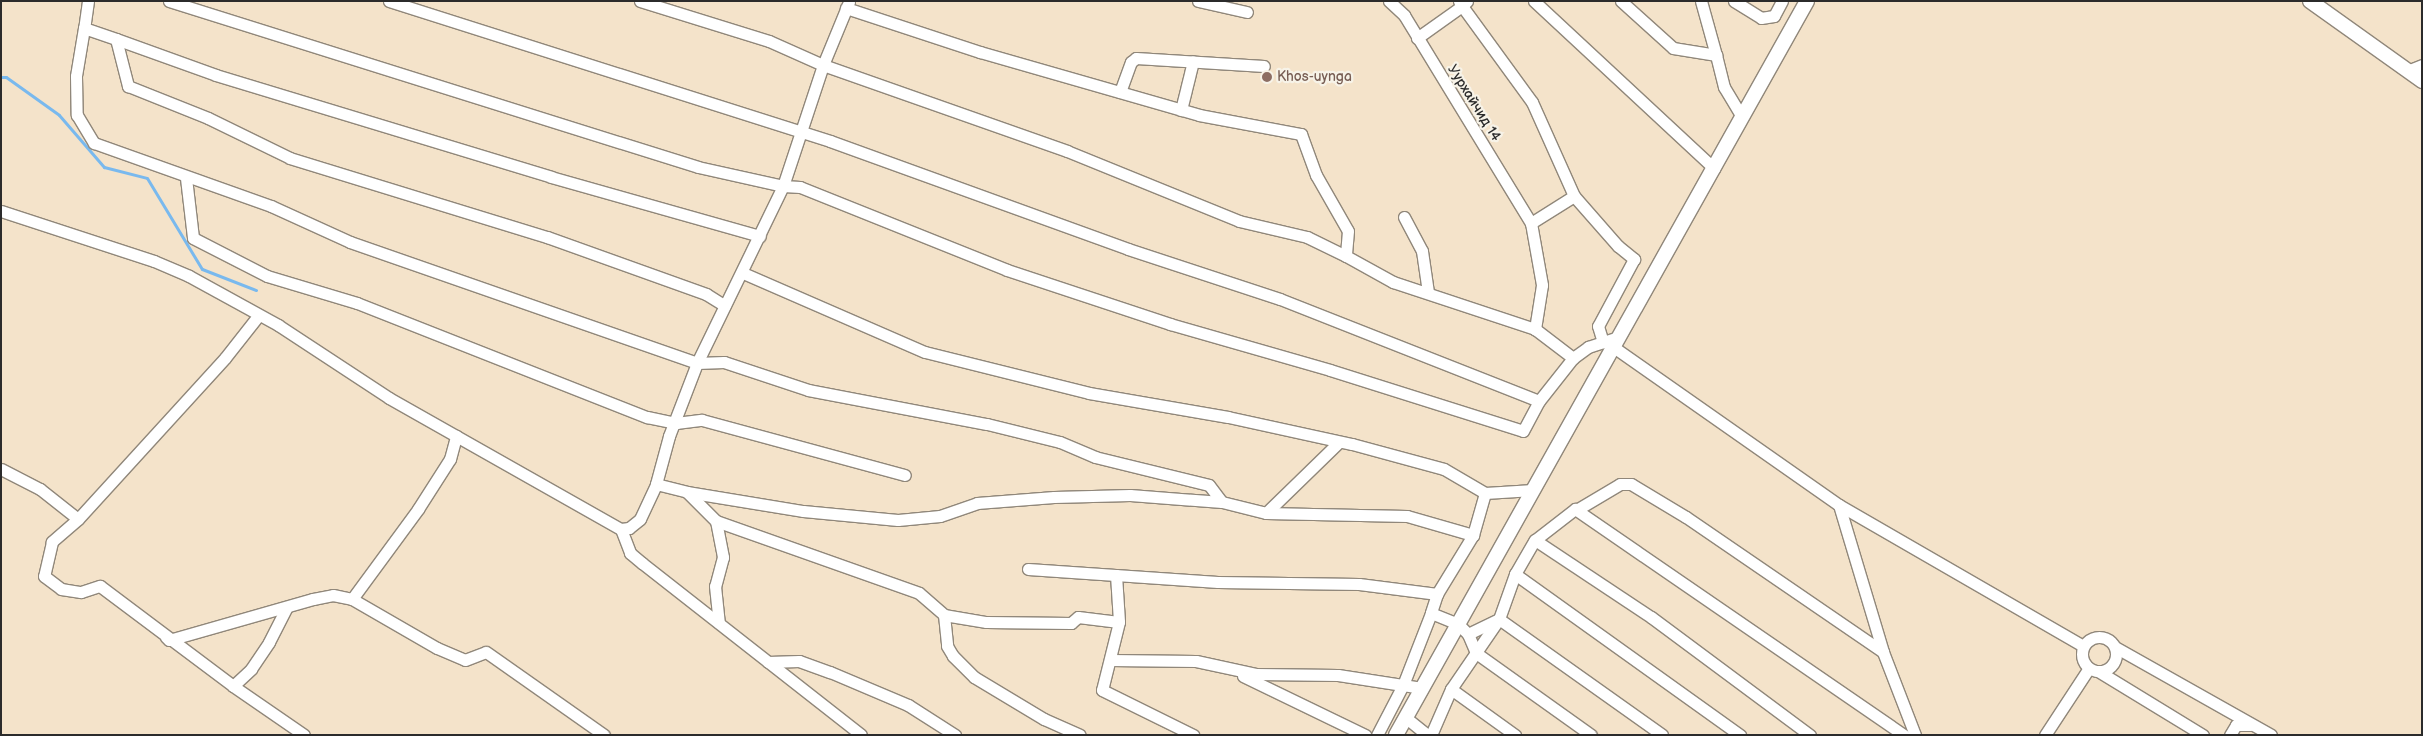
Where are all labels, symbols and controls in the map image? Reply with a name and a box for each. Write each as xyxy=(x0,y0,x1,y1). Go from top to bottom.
street label: Уурхайчид 14 xyxy=(1444,62,1504,144)
place label: Khos-uynga xyxy=(1277,69,1352,85)
marker: Khos-uynga xyxy=(1261,71,1273,83)

